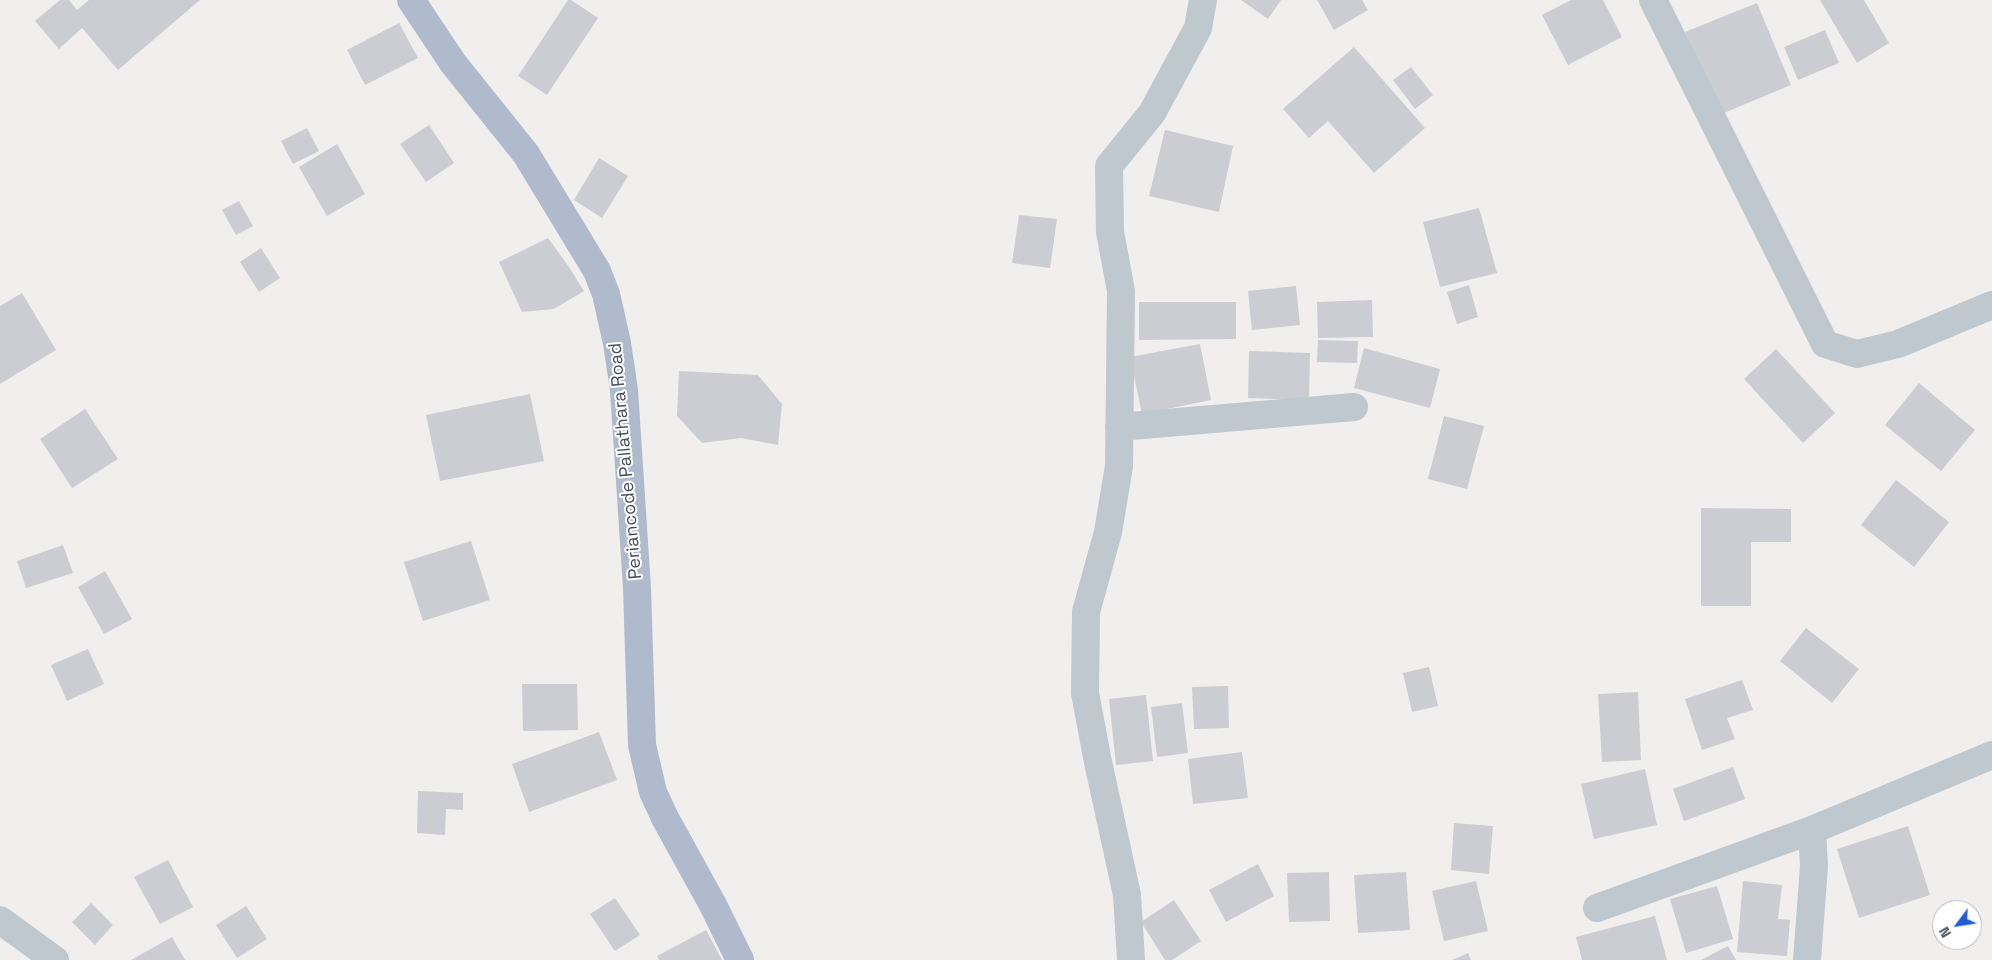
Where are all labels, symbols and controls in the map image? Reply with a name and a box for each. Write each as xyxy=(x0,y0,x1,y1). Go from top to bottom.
street label: Periancode Pallathara Road xyxy=(605,342,647,580)
north arrow xyxy=(1932,900,1982,950)
text: N xyxy=(1935,924,1955,941)

